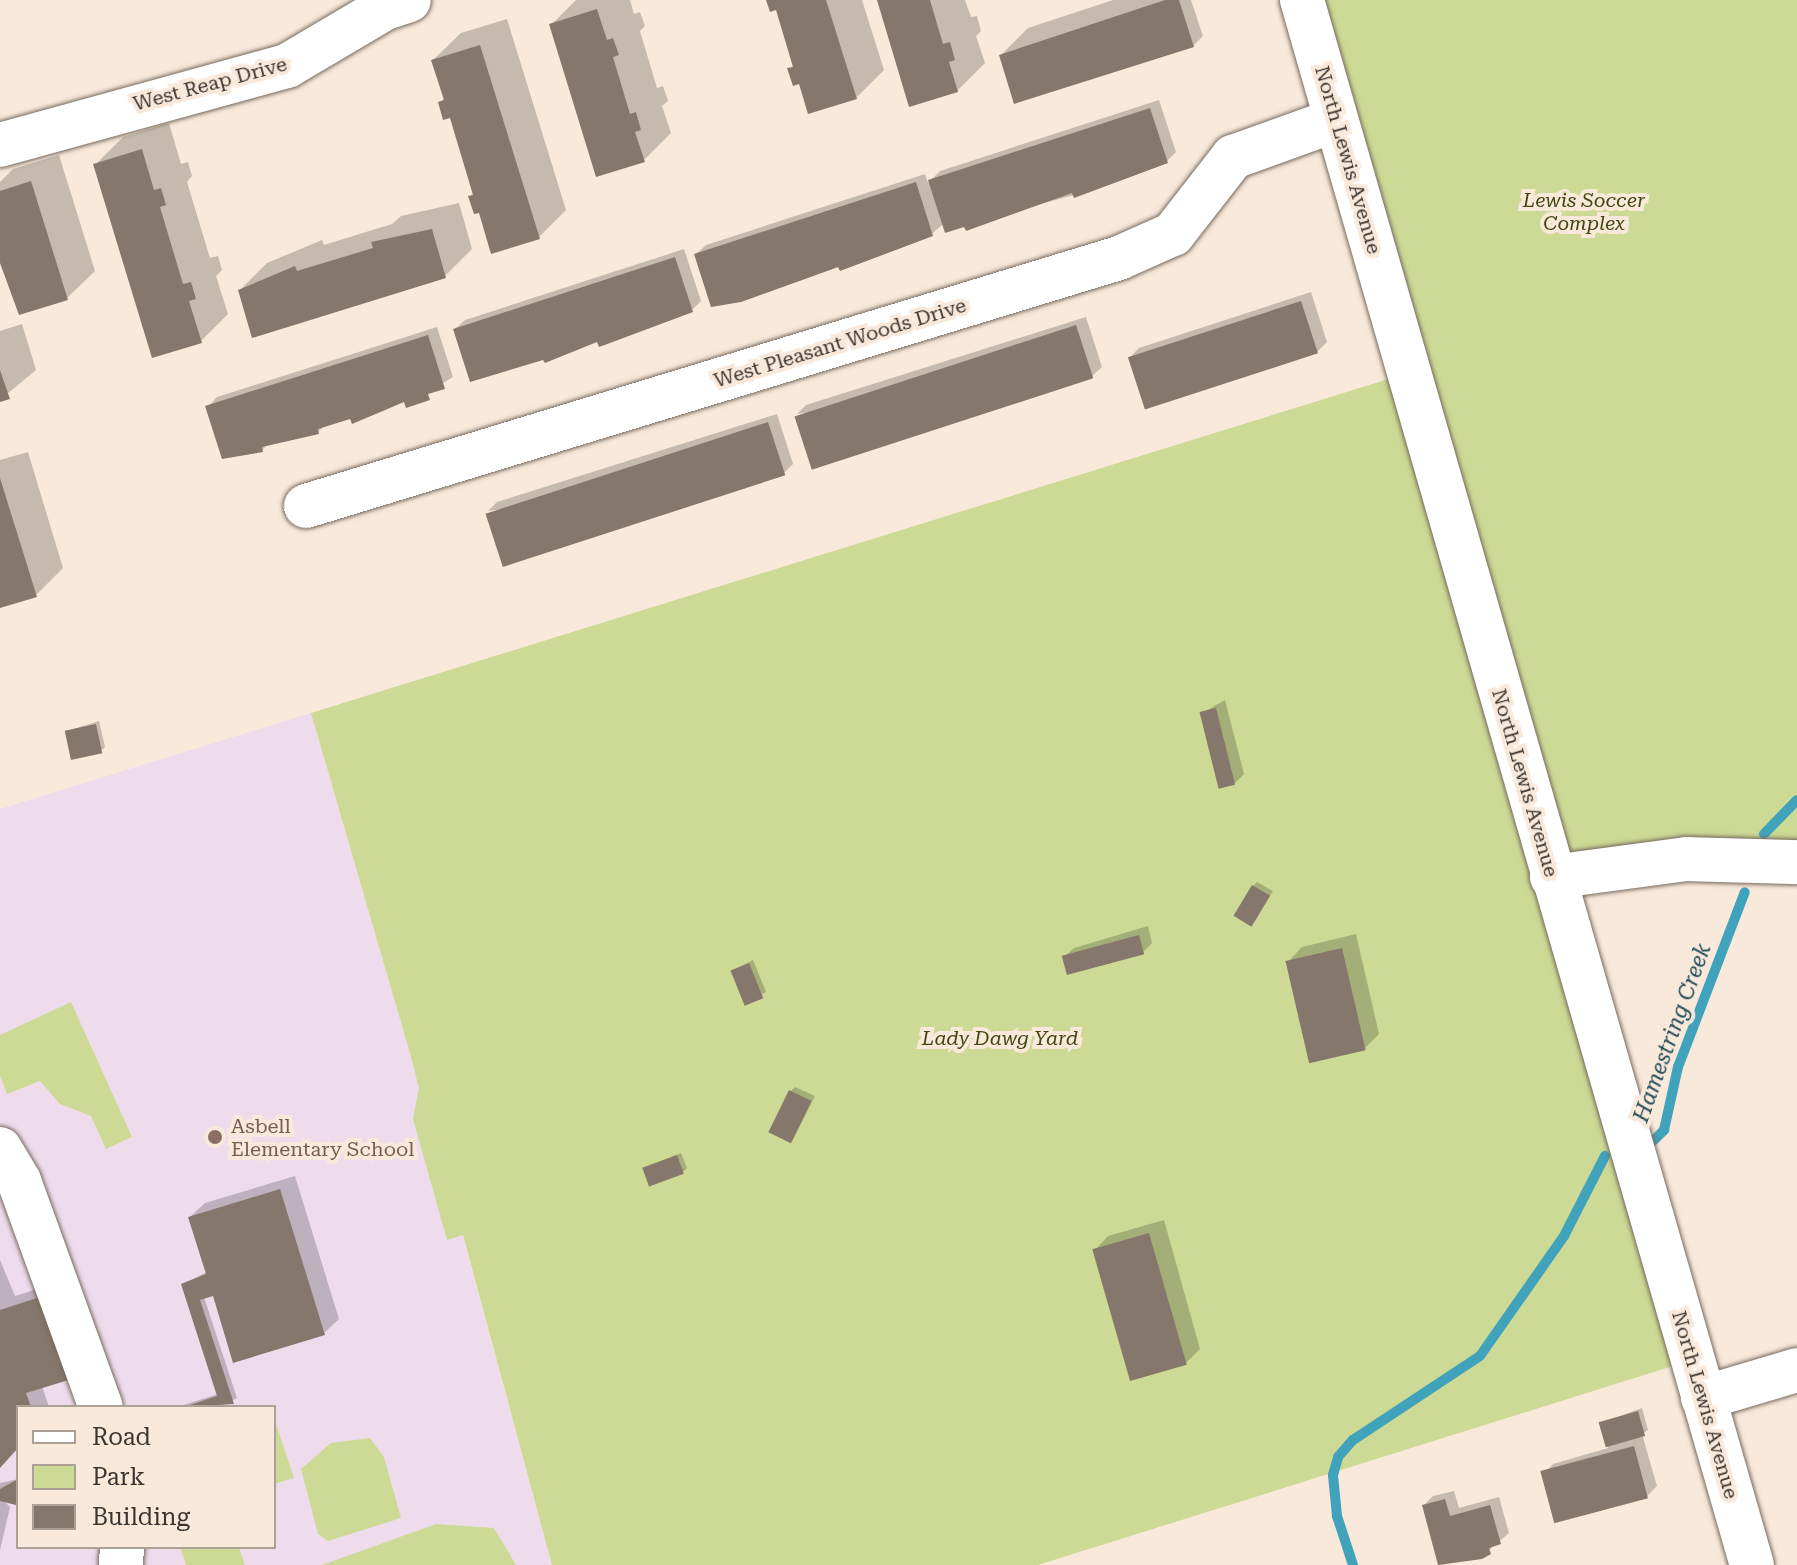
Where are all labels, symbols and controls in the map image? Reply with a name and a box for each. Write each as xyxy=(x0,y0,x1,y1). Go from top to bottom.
street label: West Reap Drive xyxy=(131,52,289,116)
street label: North Lewis Avenue xyxy=(1310,63,1386,257)
park label: Lewis Soccer Complex xyxy=(1523,189,1645,236)
street label: West Pleasant Woods Drive xyxy=(711,293,969,393)
street label: North Lewis Avenue xyxy=(1487,686,1563,880)
water label: Hamestring Creek xyxy=(1627,940,1717,1126)
park label: Lady Dawg Yard xyxy=(922,1026,1078,1050)
place label: Asbell Elementary School xyxy=(231,1114,414,1161)
marker: Asbell Elementary School xyxy=(206,1128,224,1146)
street label: North Lewis Avenue xyxy=(1667,1308,1743,1502)
legend xyxy=(16,1405,276,1549)
text: Road xyxy=(92,1423,151,1451)
text: Park xyxy=(92,1463,145,1491)
text: Building xyxy=(92,1503,190,1531)

